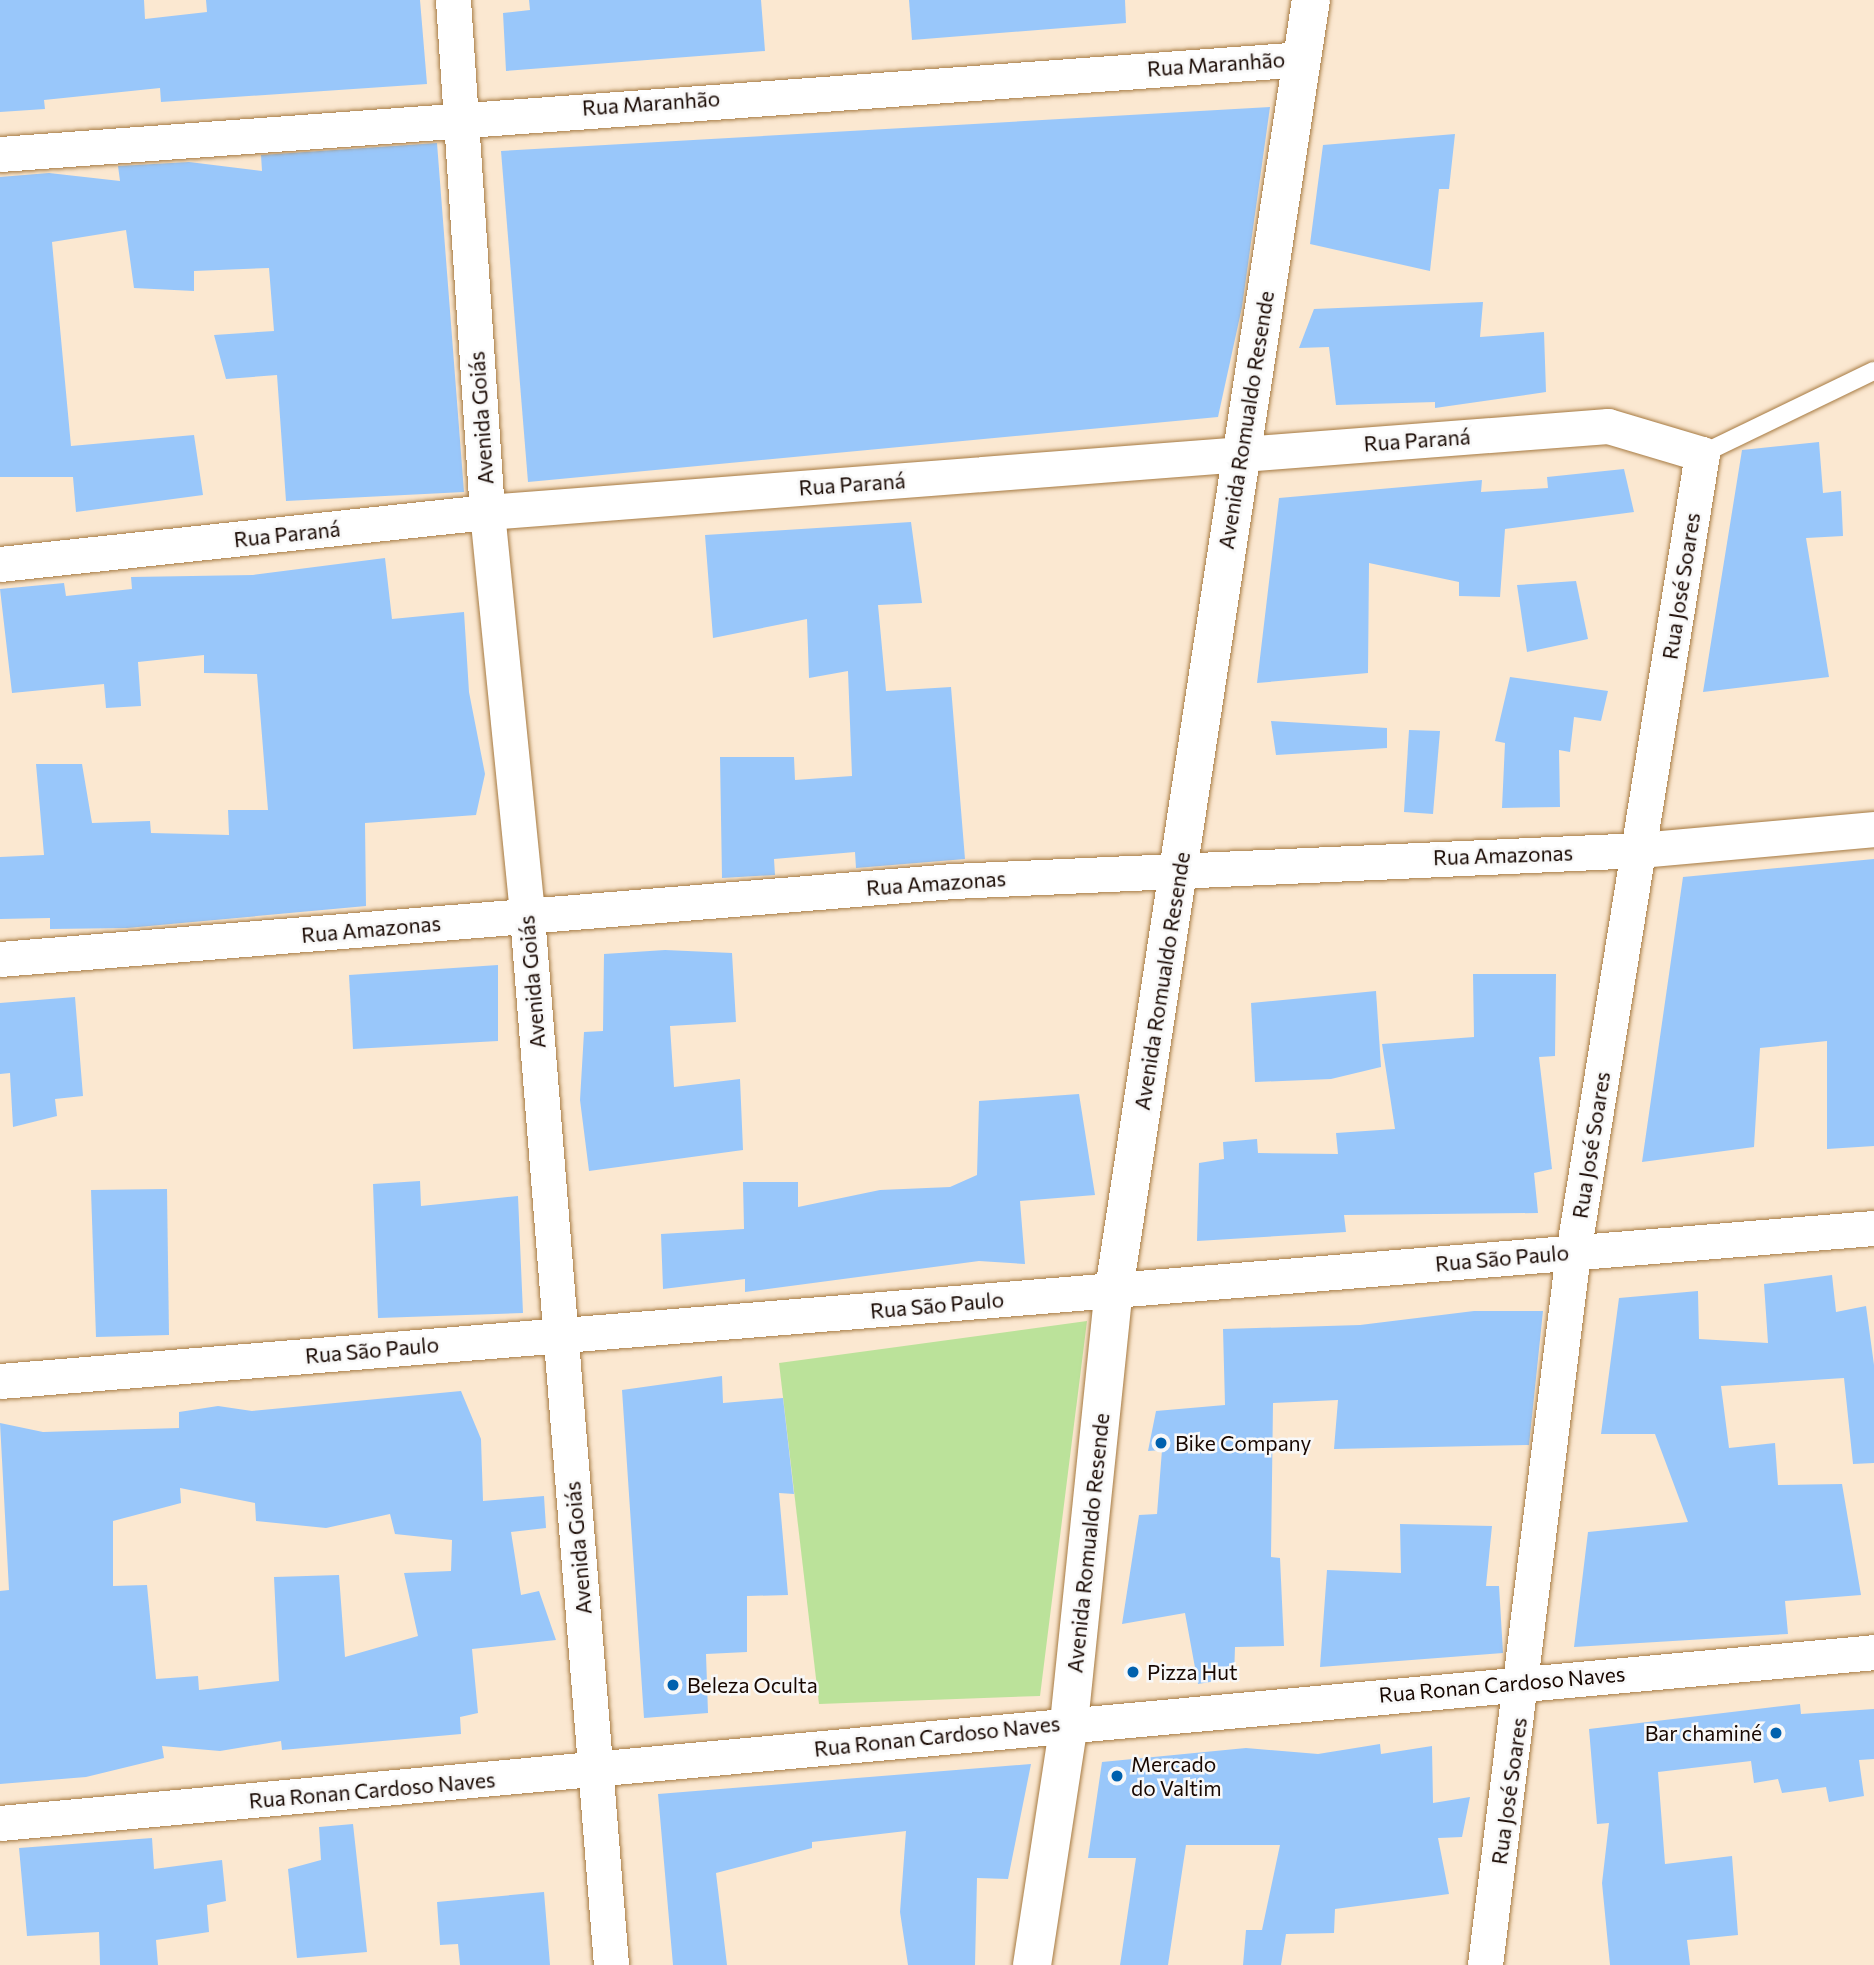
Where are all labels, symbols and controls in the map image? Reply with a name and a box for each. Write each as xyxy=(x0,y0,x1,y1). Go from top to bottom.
street label: Rua Maranhão xyxy=(1146,47,1286,81)
street label: Rua Maranhão xyxy=(581,86,721,120)
street label: Avenida Romualdo Resende xyxy=(1213,289,1279,551)
street label: Avenida Goiás xyxy=(464,351,498,485)
street label: Rua Paraná xyxy=(1363,424,1471,456)
street label: Rua Paraná xyxy=(798,468,906,500)
street label: Rua José Soares xyxy=(1657,511,1705,661)
street label: Rua Paraná xyxy=(233,516,341,552)
street label: Rua Amazonas xyxy=(1433,840,1573,870)
street label: Avenida Romualdo Resende xyxy=(1129,850,1195,1112)
street label: Rua Amazonas xyxy=(865,866,1007,900)
street label: Rua Amazonas xyxy=(300,910,442,948)
street label: Avenida Goiás xyxy=(514,914,550,1050)
street label: Rua José Soares xyxy=(1567,1070,1615,1220)
street label: Rua São Paulo xyxy=(1434,1240,1570,1276)
street label: Rua São Paulo xyxy=(869,1287,1005,1323)
street label: Rua São Paulo xyxy=(304,1332,440,1368)
street label: Avenida Romualdo Resende xyxy=(1062,1412,1114,1674)
place label: Bike Company xyxy=(1175,1430,1311,1456)
marker: Bike Company xyxy=(1153,1435,1169,1451)
street label: Avenida Goiás xyxy=(560,1480,596,1616)
place label: Pizza Hut xyxy=(1147,1659,1238,1685)
street label: Rua Ronan Cardoso Naves xyxy=(1378,1661,1626,1707)
marker: Pizza Hut xyxy=(1125,1664,1141,1680)
place label: Beleza Oculta xyxy=(687,1672,818,1698)
marker: Beleza Oculta xyxy=(665,1677,681,1693)
street label: Rua Ronan Cardoso Naves xyxy=(813,1711,1061,1761)
street label: Rua José Soares xyxy=(1486,1716,1532,1866)
place label: Bar chaminé xyxy=(1645,1720,1762,1746)
marker: Bar chaminé xyxy=(1768,1725,1784,1741)
place label: Mercado do Valtim xyxy=(1131,1751,1222,1801)
street label: Rua Ronan Cardoso Naves xyxy=(248,1767,496,1813)
marker: Mercado do Valtim xyxy=(1109,1768,1125,1784)

